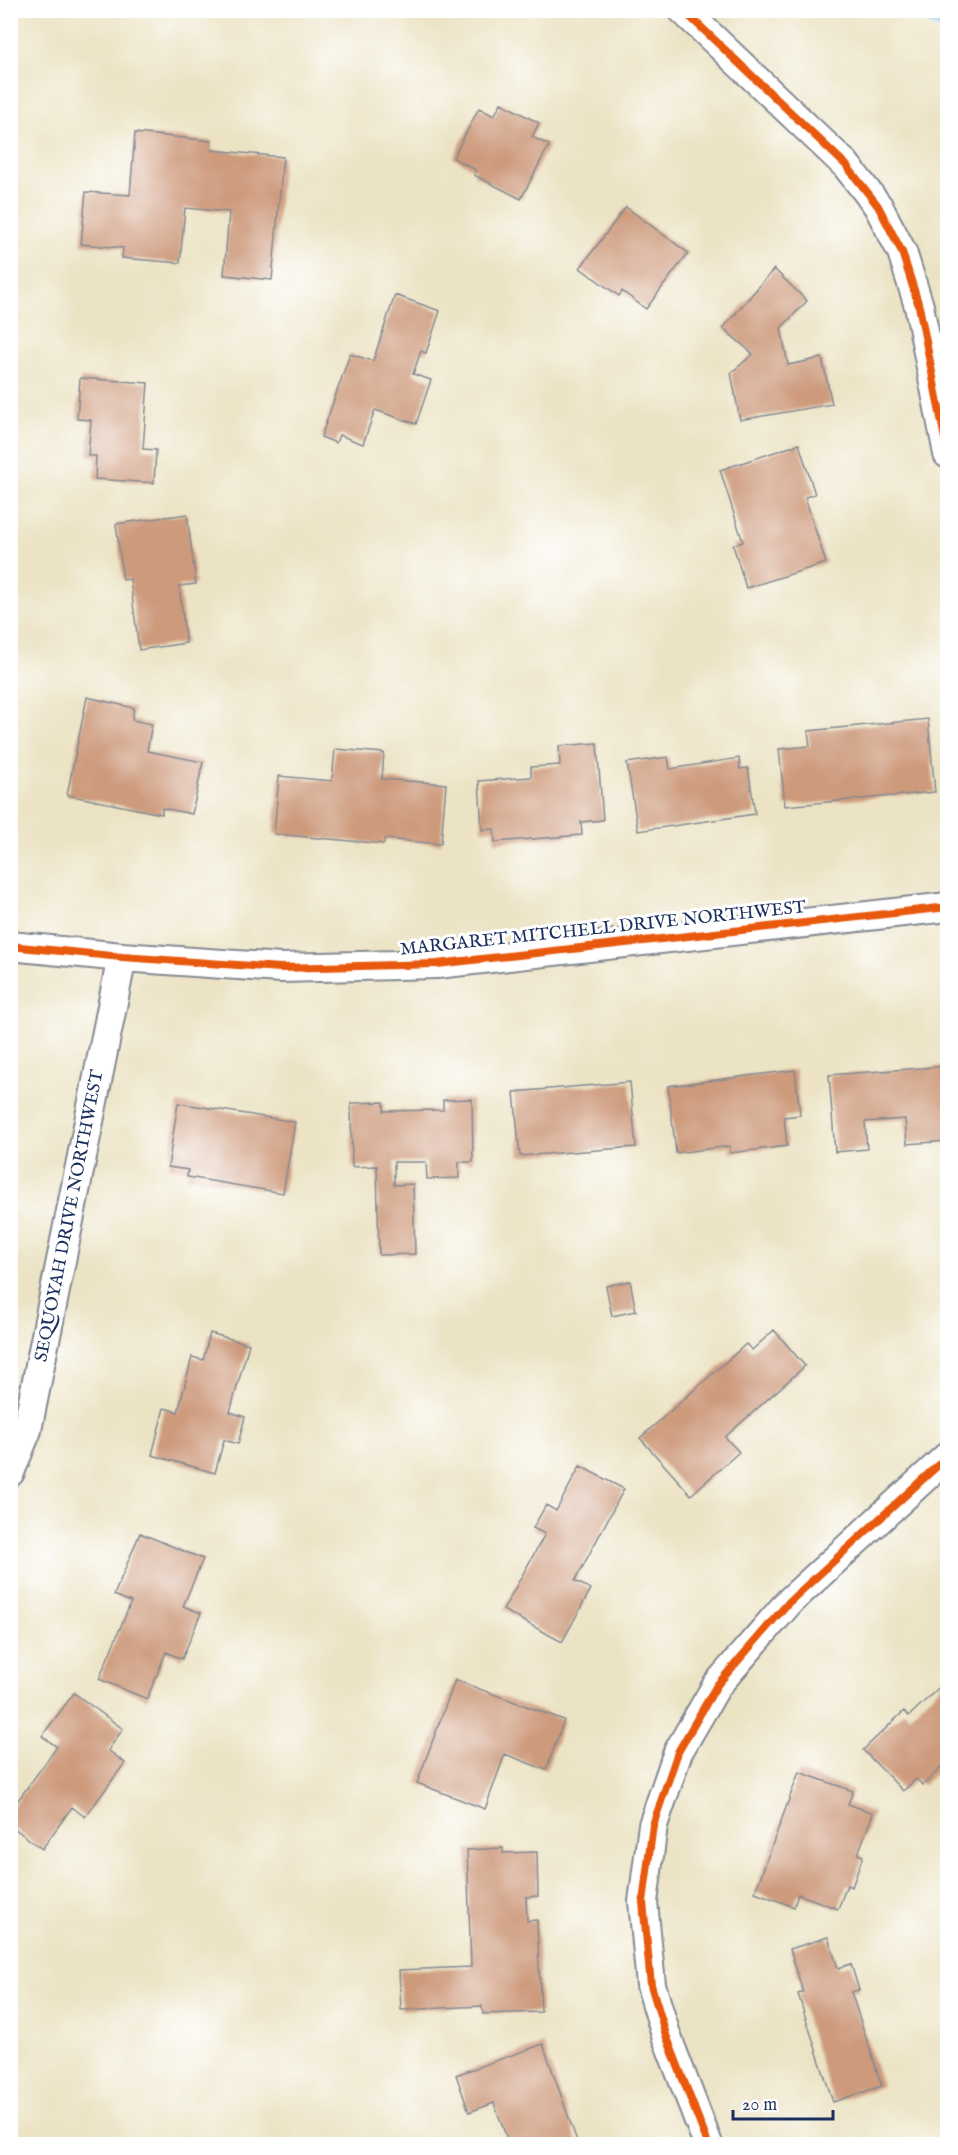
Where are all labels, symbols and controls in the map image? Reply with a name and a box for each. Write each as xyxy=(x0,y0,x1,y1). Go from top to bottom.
street label: MARGARET MITCHELL DRIVE NORTHWEST xyxy=(399,896,807,962)
street label: SEQUOYAH DRIVE NORTHWEST xyxy=(30,1068,110,1364)
scale bar xyxy=(733,2083,834,2121)
text: 20 m xyxy=(742,2094,777,2117)

